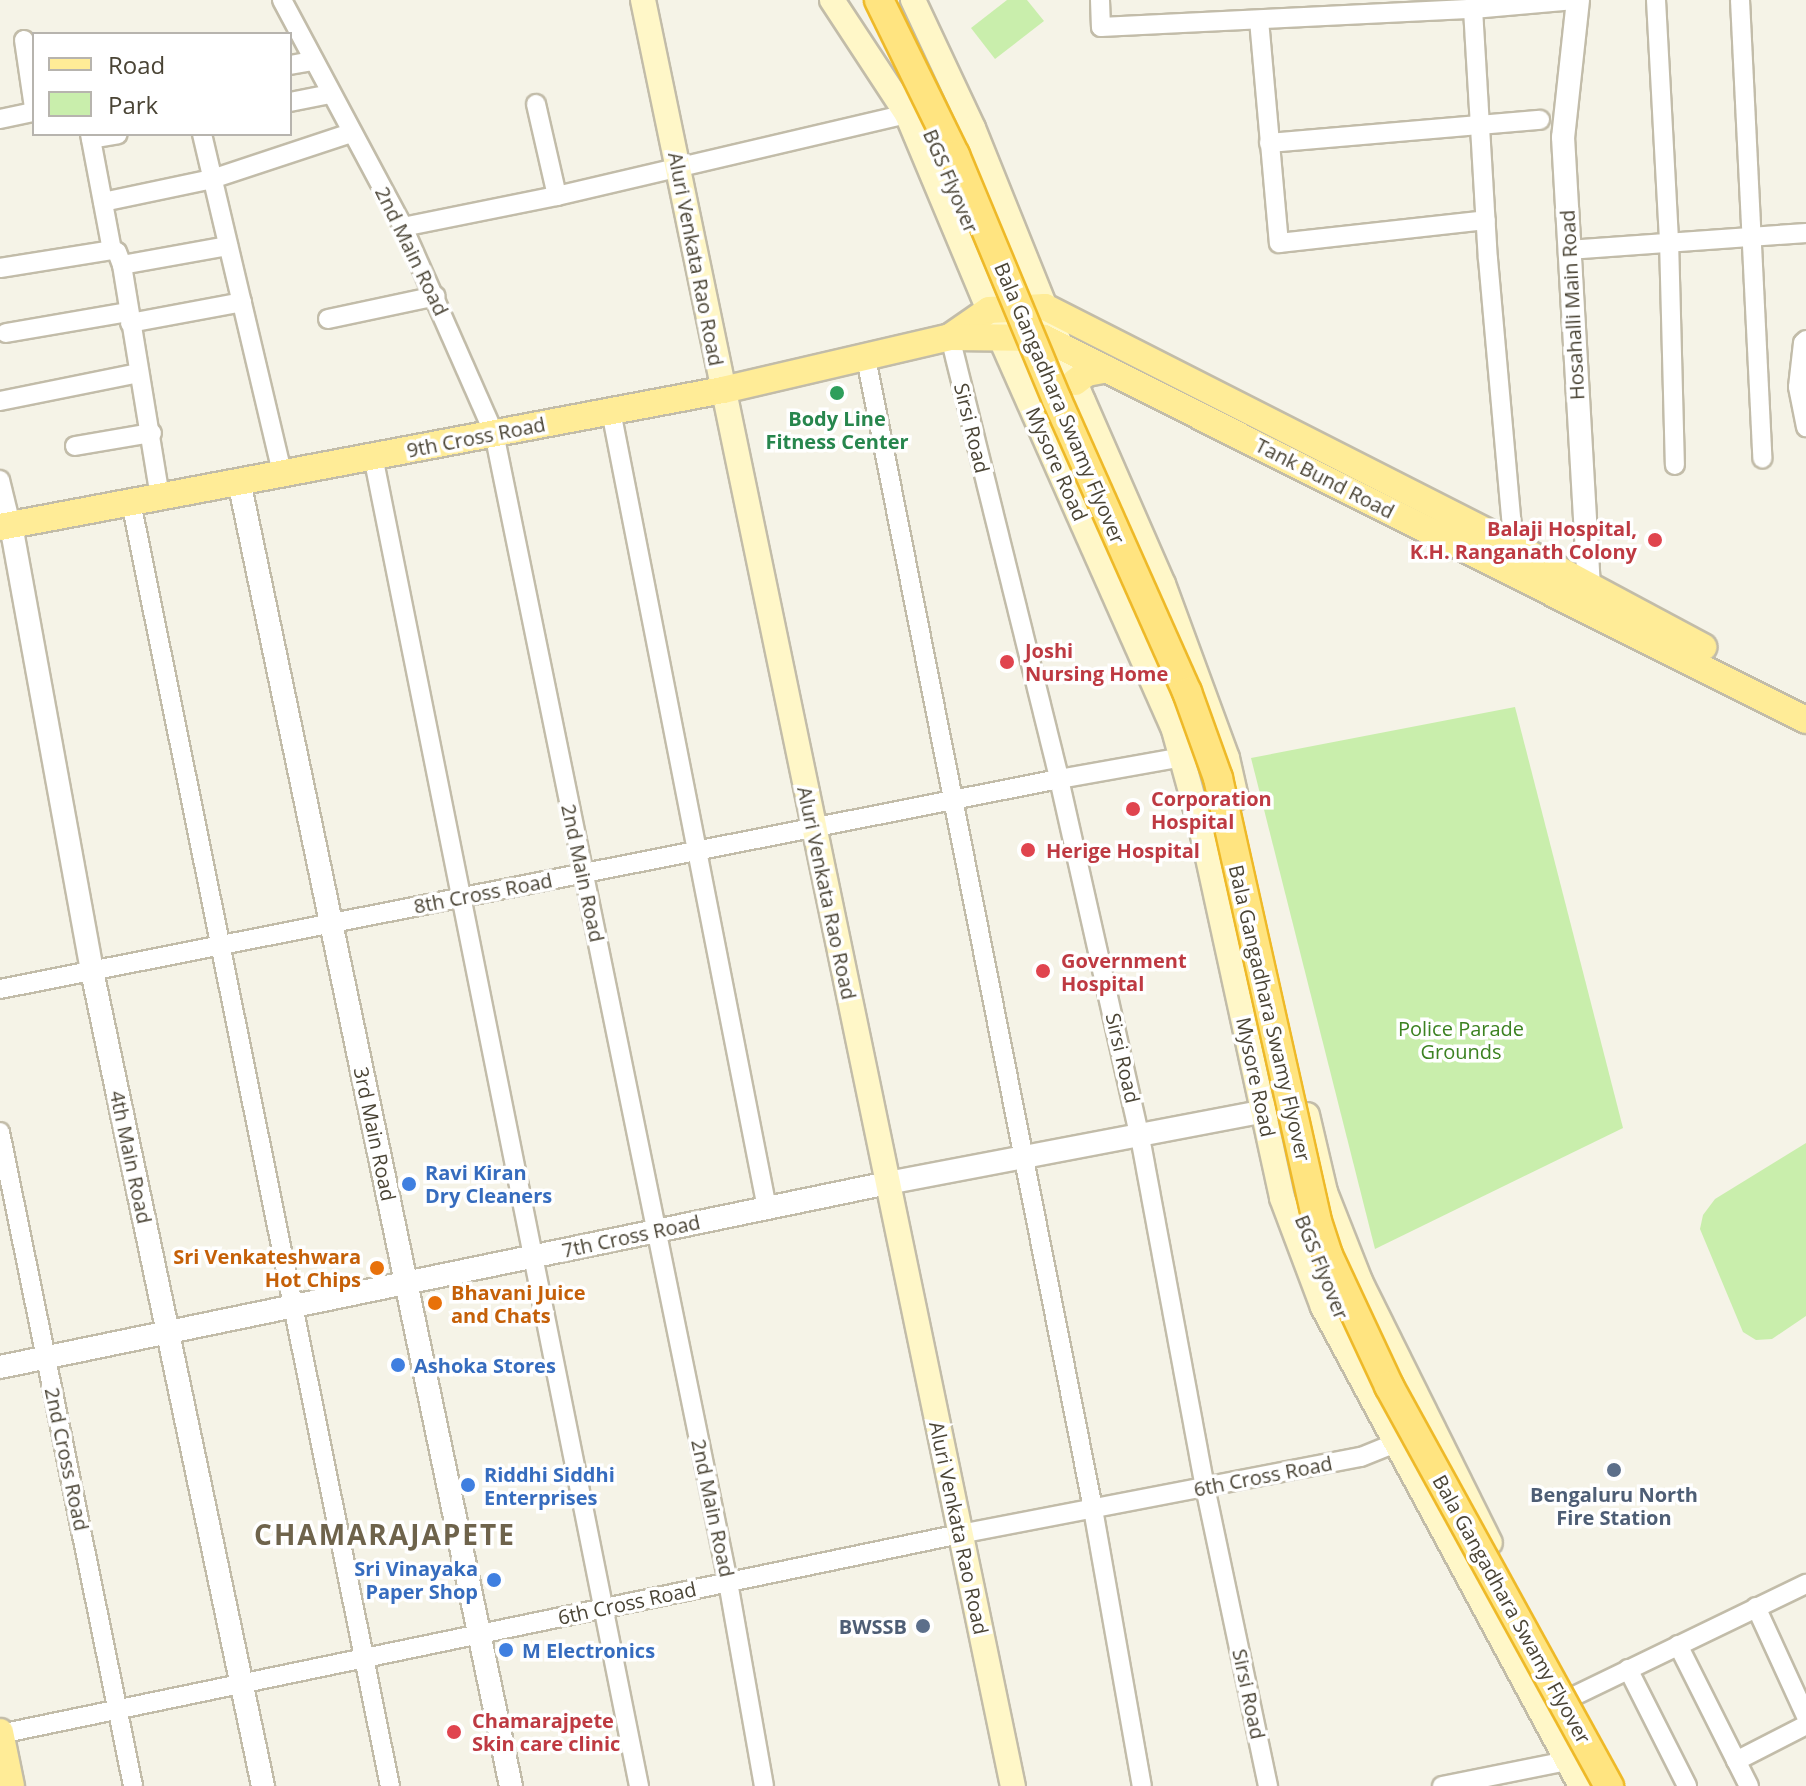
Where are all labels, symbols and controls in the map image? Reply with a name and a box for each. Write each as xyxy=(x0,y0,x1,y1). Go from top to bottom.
legend xyxy=(32,32,292,136)
text: Road xyxy=(108,48,165,81)
text: Park xyxy=(108,88,158,121)
street label: BGS Flyover xyxy=(918,125,984,237)
street label: Aluri Venkata Rao Road xyxy=(663,150,729,368)
street label: 2nd Main Road xyxy=(370,183,454,319)
street label: Hosahalli Main Road xyxy=(1555,209,1589,401)
street label: Bala Gangadhara Swamy Flyover xyxy=(990,259,1130,547)
street label: Sirsi Road xyxy=(949,381,995,475)
marker: Body Line Fitness Center xyxy=(828,384,846,402)
street label: Mysore Road xyxy=(1021,403,1093,525)
place label: Body Line Fitness Center xyxy=(765,406,909,453)
street label: 9th Cross Road xyxy=(405,412,547,462)
street label: Tank Bund Road xyxy=(1252,433,1398,523)
place label: Balaji Hospital, K.H. Ranganath Colony xyxy=(1410,516,1637,563)
marker: Balaji Hospital, K.H. Ranganath Colony xyxy=(1644,529,1666,551)
place label: Joshi Nursing Home xyxy=(1025,638,1168,685)
marker: Joshi Nursing Home xyxy=(996,651,1018,673)
street label: Aluri Venkata Rao Road xyxy=(793,784,861,1002)
place label: Corporation Hospital xyxy=(1151,786,1272,833)
marker: Corporation Hospital xyxy=(1122,798,1144,820)
street label: 2nd Main Road xyxy=(557,802,609,944)
place label: Herige Hospital xyxy=(1046,838,1200,862)
marker: Herige Hospital xyxy=(1017,839,1039,861)
street label: Bala Gangadhara Swamy Flyover xyxy=(1224,862,1316,1164)
street label: 8th Cross Road xyxy=(412,868,554,918)
place label: Government Hospital xyxy=(1061,948,1187,995)
marker: Government Hospital xyxy=(1032,960,1054,982)
street label: Sirsi Road xyxy=(1101,1011,1145,1105)
street label: Mysore Road xyxy=(1232,1015,1280,1139)
park label: Police Parade Grounds xyxy=(1398,1017,1524,1064)
street label: 3rd Main Road xyxy=(349,1065,401,1203)
street label: 4th Main Road xyxy=(105,1088,157,1226)
place label: Ravi Kiran Dry Cleaners xyxy=(425,1160,552,1207)
marker: Ravi Kiran Dry Cleaners xyxy=(400,1175,418,1193)
street label: 7th Cross Road xyxy=(560,1210,702,1262)
street label: BGS Flyover xyxy=(1290,1211,1354,1323)
place label: Sri Venkateshwara Hot Chips xyxy=(173,1244,361,1291)
marker: Sri Venkateshwara Hot Chips xyxy=(368,1259,386,1277)
place label: Bhavani Juice and Chats xyxy=(451,1280,586,1327)
marker: Bhavani Juice and Chats xyxy=(426,1294,444,1312)
place label: Ashoka Stores xyxy=(414,1353,556,1377)
marker: Ashoka Stores xyxy=(389,1356,407,1374)
street label: 2nd Cross Road xyxy=(40,1385,94,1533)
street label: Aluri Venkata Rao Road xyxy=(925,1419,993,1637)
street label: 2nd Main Road xyxy=(687,1437,739,1579)
street label: 6th Cross Road xyxy=(1192,1451,1334,1501)
marker: Bengaluru North Fire Station xyxy=(1605,1461,1623,1479)
place label: Riddhi Siddhi Enterprises xyxy=(484,1462,615,1509)
street label: Bala Gangadhara Swamy Flyover xyxy=(1428,1470,1596,1748)
marker: Riddhi Siddhi Enterprises xyxy=(459,1476,477,1494)
place label: Bengaluru North Fire Station xyxy=(1530,1482,1698,1529)
district label: CHAMARAJAPETE xyxy=(254,1517,516,1551)
place label: Sri Vinayaka Paper Shop xyxy=(354,1556,478,1603)
marker: Sri Vinayaka Paper Shop xyxy=(485,1571,503,1589)
street label: 6th Cross Road xyxy=(556,1577,698,1629)
place label: BWSSB xyxy=(839,1614,907,1638)
marker: BWSSB xyxy=(914,1617,932,1635)
place label: M Electronics xyxy=(522,1638,655,1662)
marker: M Electronics xyxy=(497,1641,515,1659)
street label: Sirsi Road xyxy=(1228,1647,1270,1741)
place label: Chamarajpete Skin care clinic xyxy=(472,1708,620,1755)
marker: Chamarajpete Skin care clinic xyxy=(443,1721,465,1743)

